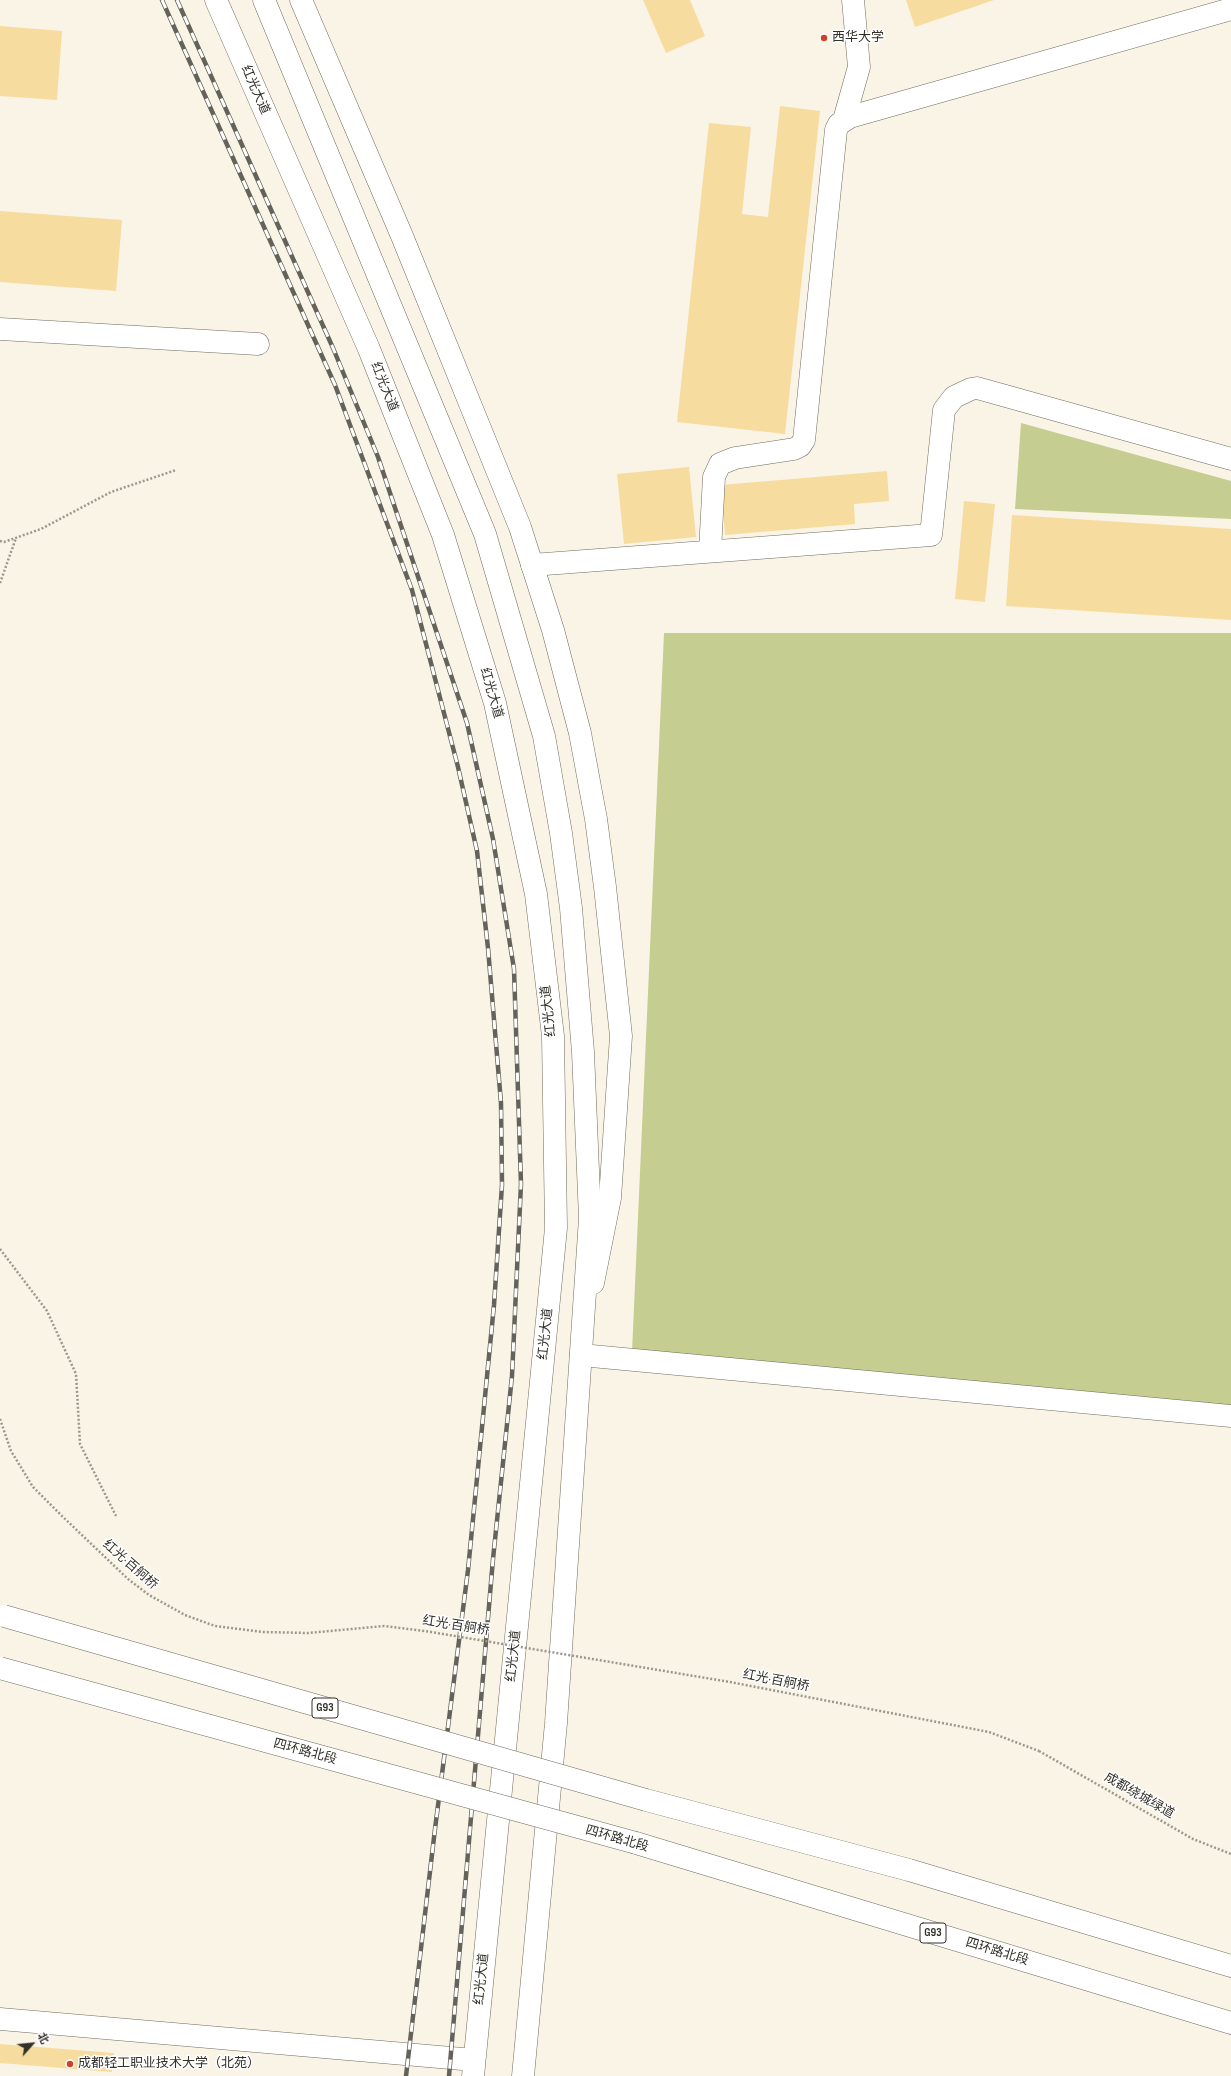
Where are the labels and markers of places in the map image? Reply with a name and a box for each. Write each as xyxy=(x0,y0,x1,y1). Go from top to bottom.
place label: 西华大学 xyxy=(832,30,884,46)
marker: 西华大学 xyxy=(819,33,829,43)
place label: 成都轻工职业技术大学（北苑） xyxy=(78,2056,260,2072)
marker: 成都轻工职业技术大学（北苑） xyxy=(65,2059,75,2069)

